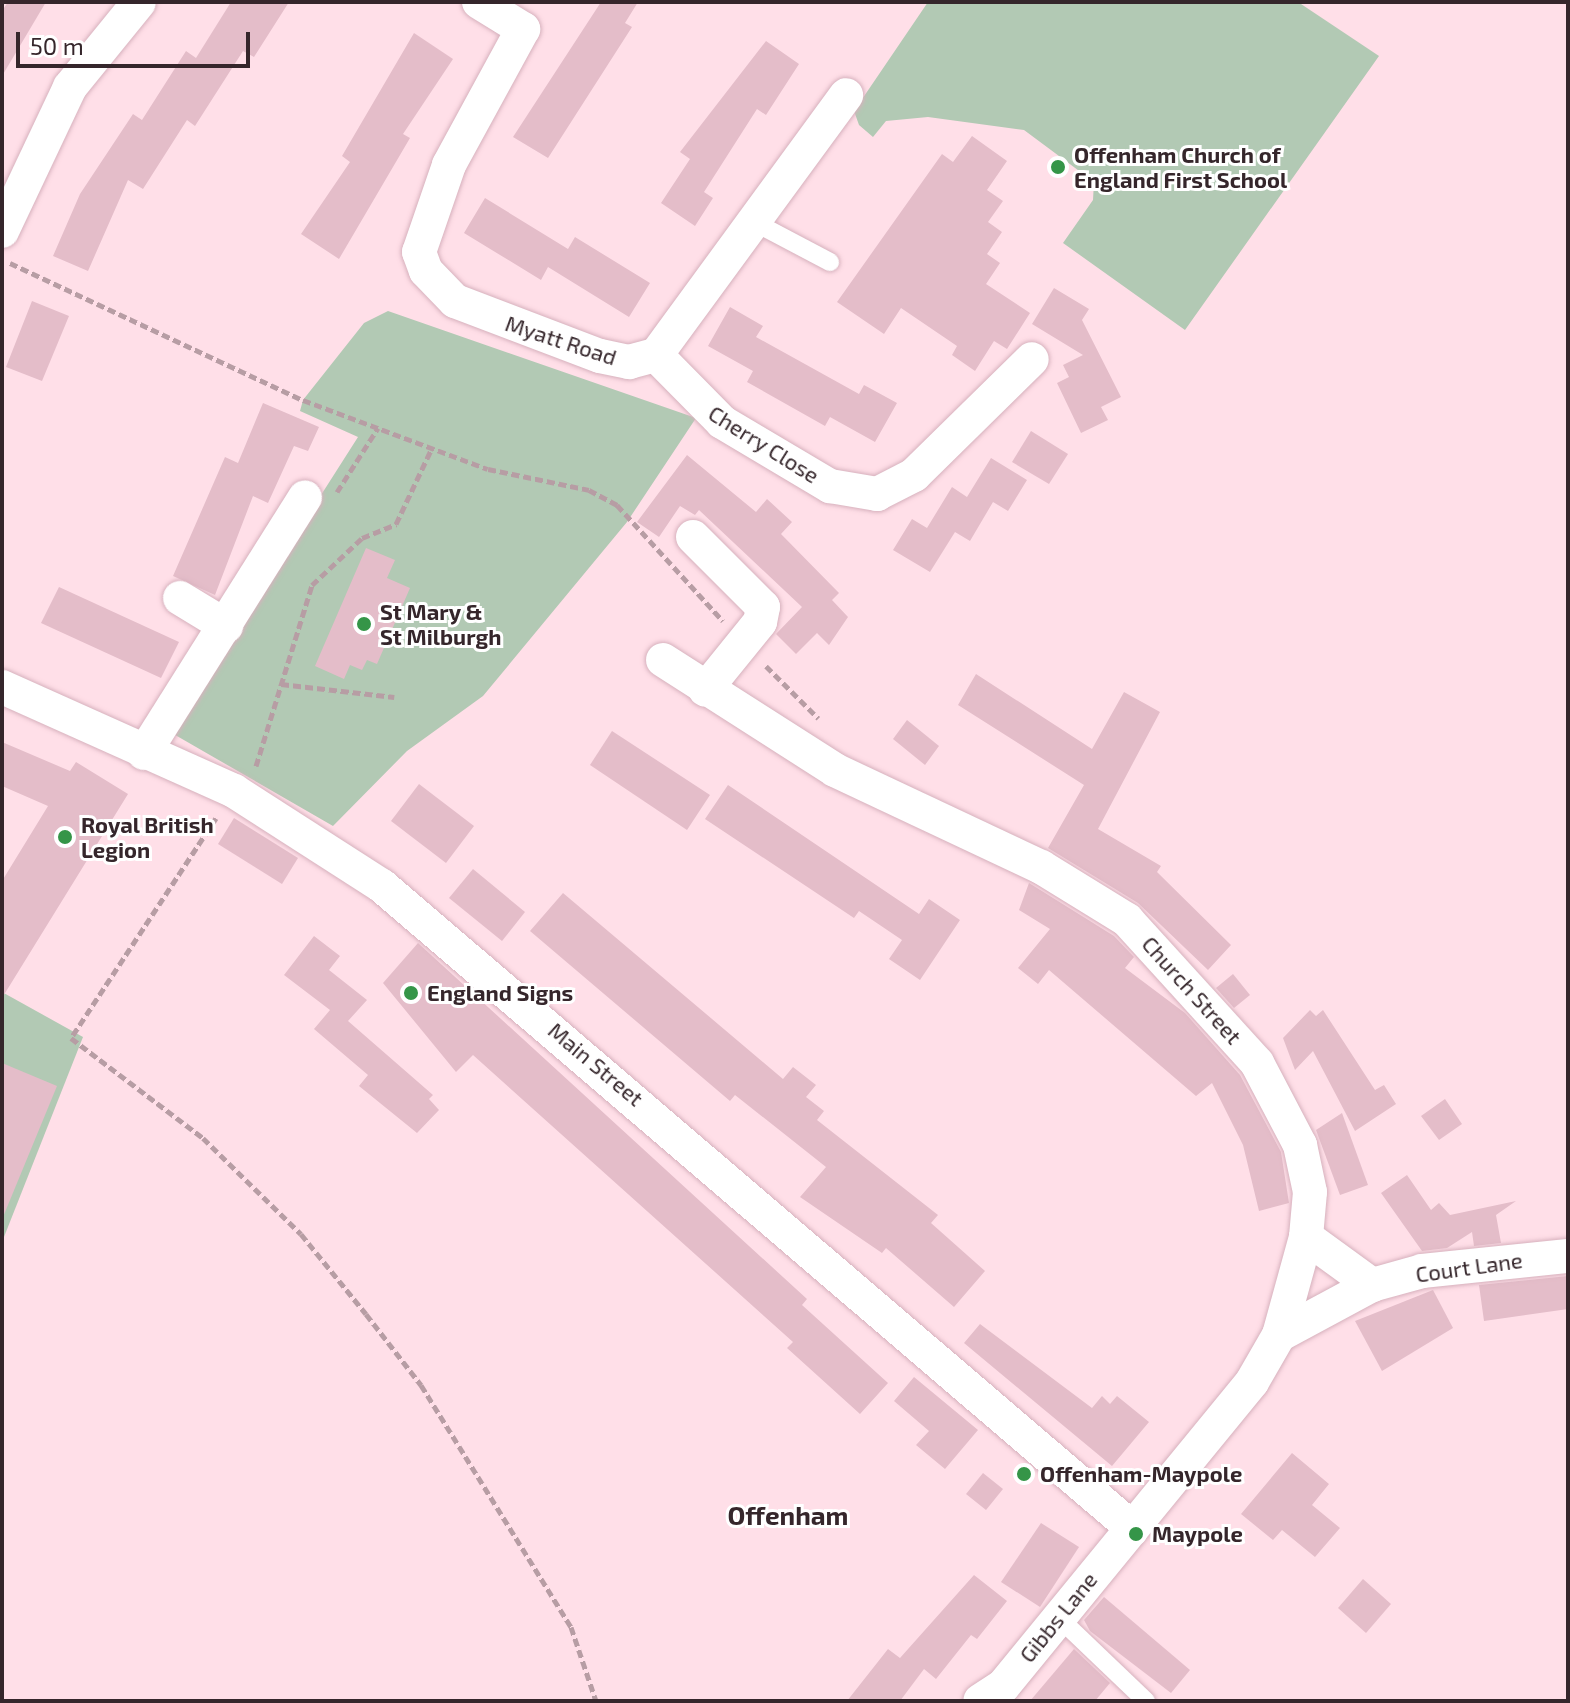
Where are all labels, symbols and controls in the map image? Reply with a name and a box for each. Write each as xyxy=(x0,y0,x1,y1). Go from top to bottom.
scale bar xyxy=(20,16,254,66)
text: 50 m xyxy=(30,31,84,60)
place label: Offenham Church of England First School xyxy=(1074,141,1287,192)
marker: Offenham Church of England First School xyxy=(1049,158,1067,176)
street label: Myatt Road xyxy=(502,310,620,370)
street label: Cherry Close xyxy=(704,399,824,489)
place label: St Mary & St Milburgh xyxy=(380,598,501,650)
marker: St Mary & St Milburgh xyxy=(355,615,373,633)
place label: Royal British Legion xyxy=(81,811,214,862)
marker: Royal British Legion xyxy=(56,828,74,846)
street label: Church Street xyxy=(1137,931,1247,1049)
place label: England Signs xyxy=(427,980,573,1006)
marker: England Signs xyxy=(402,984,420,1002)
street label: Main Street xyxy=(543,1017,649,1111)
street label: Court Lane xyxy=(1414,1246,1524,1288)
place label: Offenham-Maypole xyxy=(1040,1461,1242,1487)
marker: Offenham-Maypole xyxy=(1015,1465,1033,1483)
district label: Offenham xyxy=(727,1499,849,1531)
place label: Maypole xyxy=(1152,1521,1243,1547)
marker: Maypole xyxy=(1127,1525,1145,1543)
street label: Gibbs Lane xyxy=(1014,1567,1102,1667)

